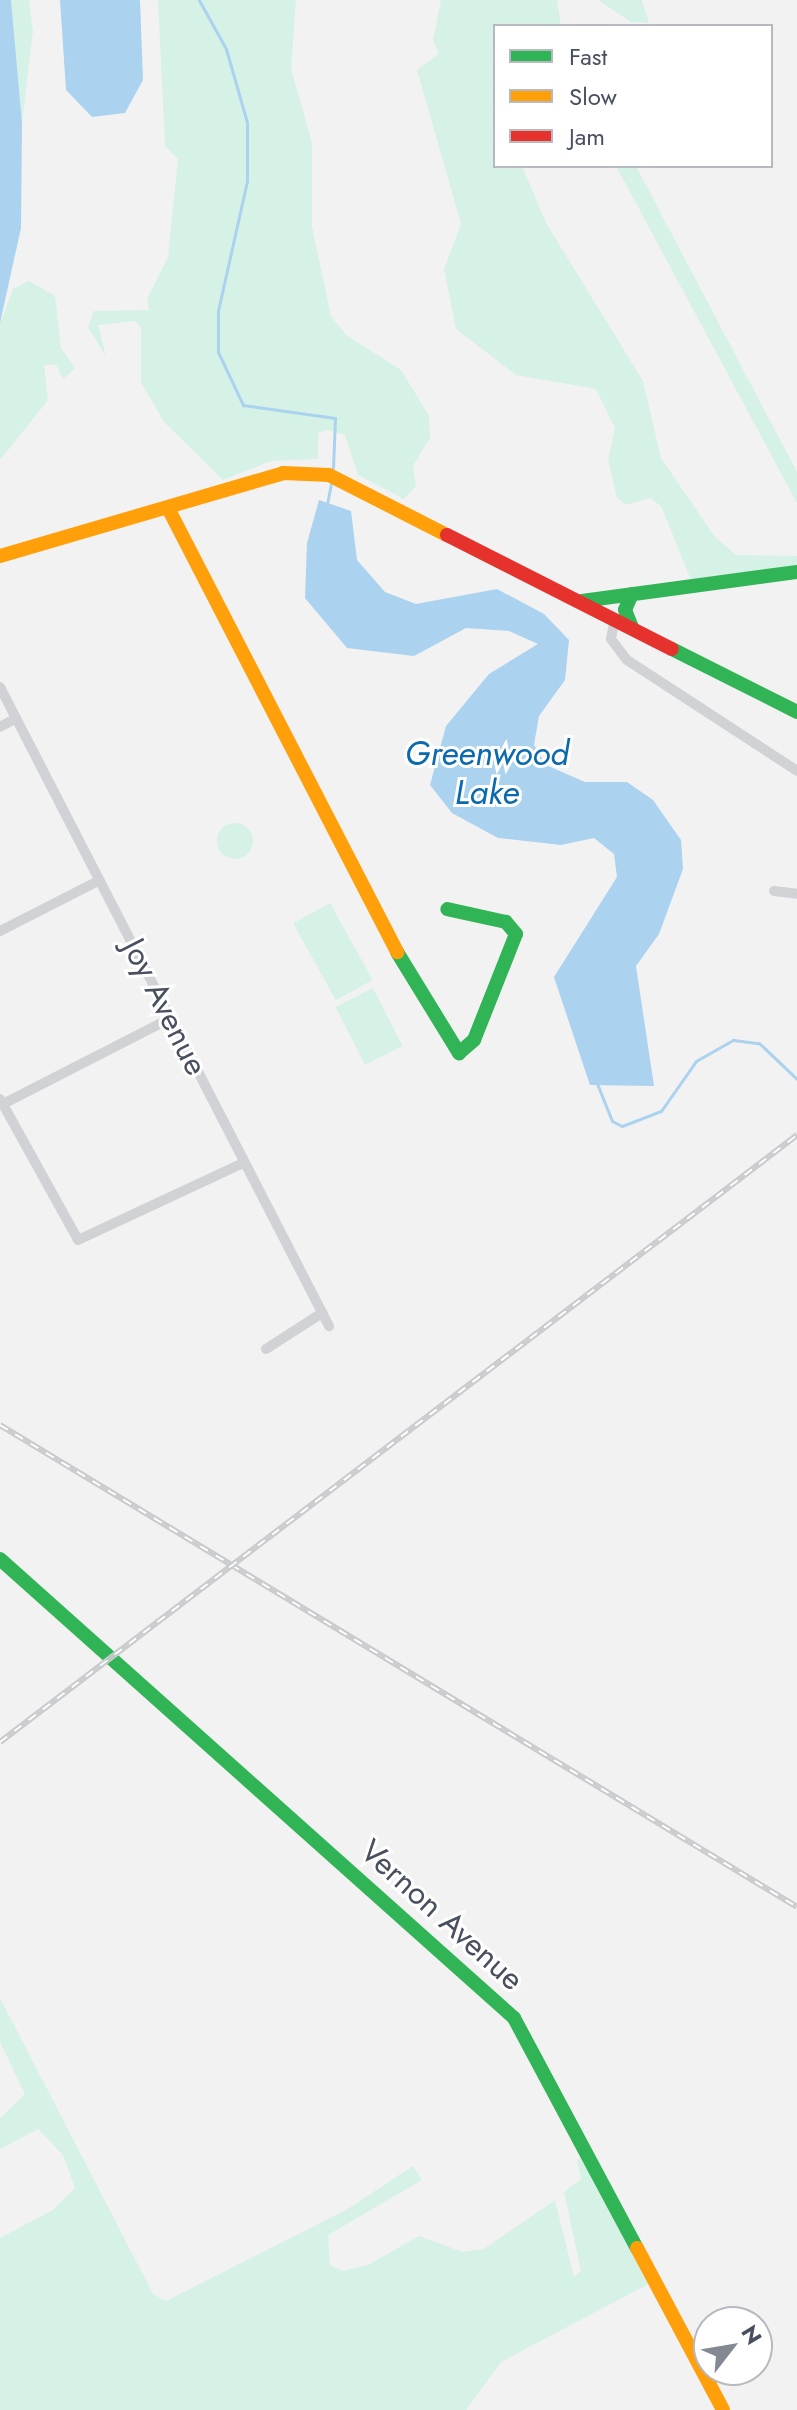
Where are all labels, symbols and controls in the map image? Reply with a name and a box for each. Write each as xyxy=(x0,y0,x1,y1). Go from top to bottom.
legend xyxy=(493,24,773,168)
text: Fast xyxy=(569,39,607,74)
text: Slow xyxy=(569,79,617,114)
text: Jam xyxy=(569,119,605,154)
water label: Greenwood Lake xyxy=(405,733,569,812)
street label: Joy Avenue xyxy=(114,932,216,1082)
street label: Vernon Avenue xyxy=(352,1832,532,1998)
north arrow xyxy=(693,2306,773,2386)
text: N xyxy=(734,2319,770,2350)

